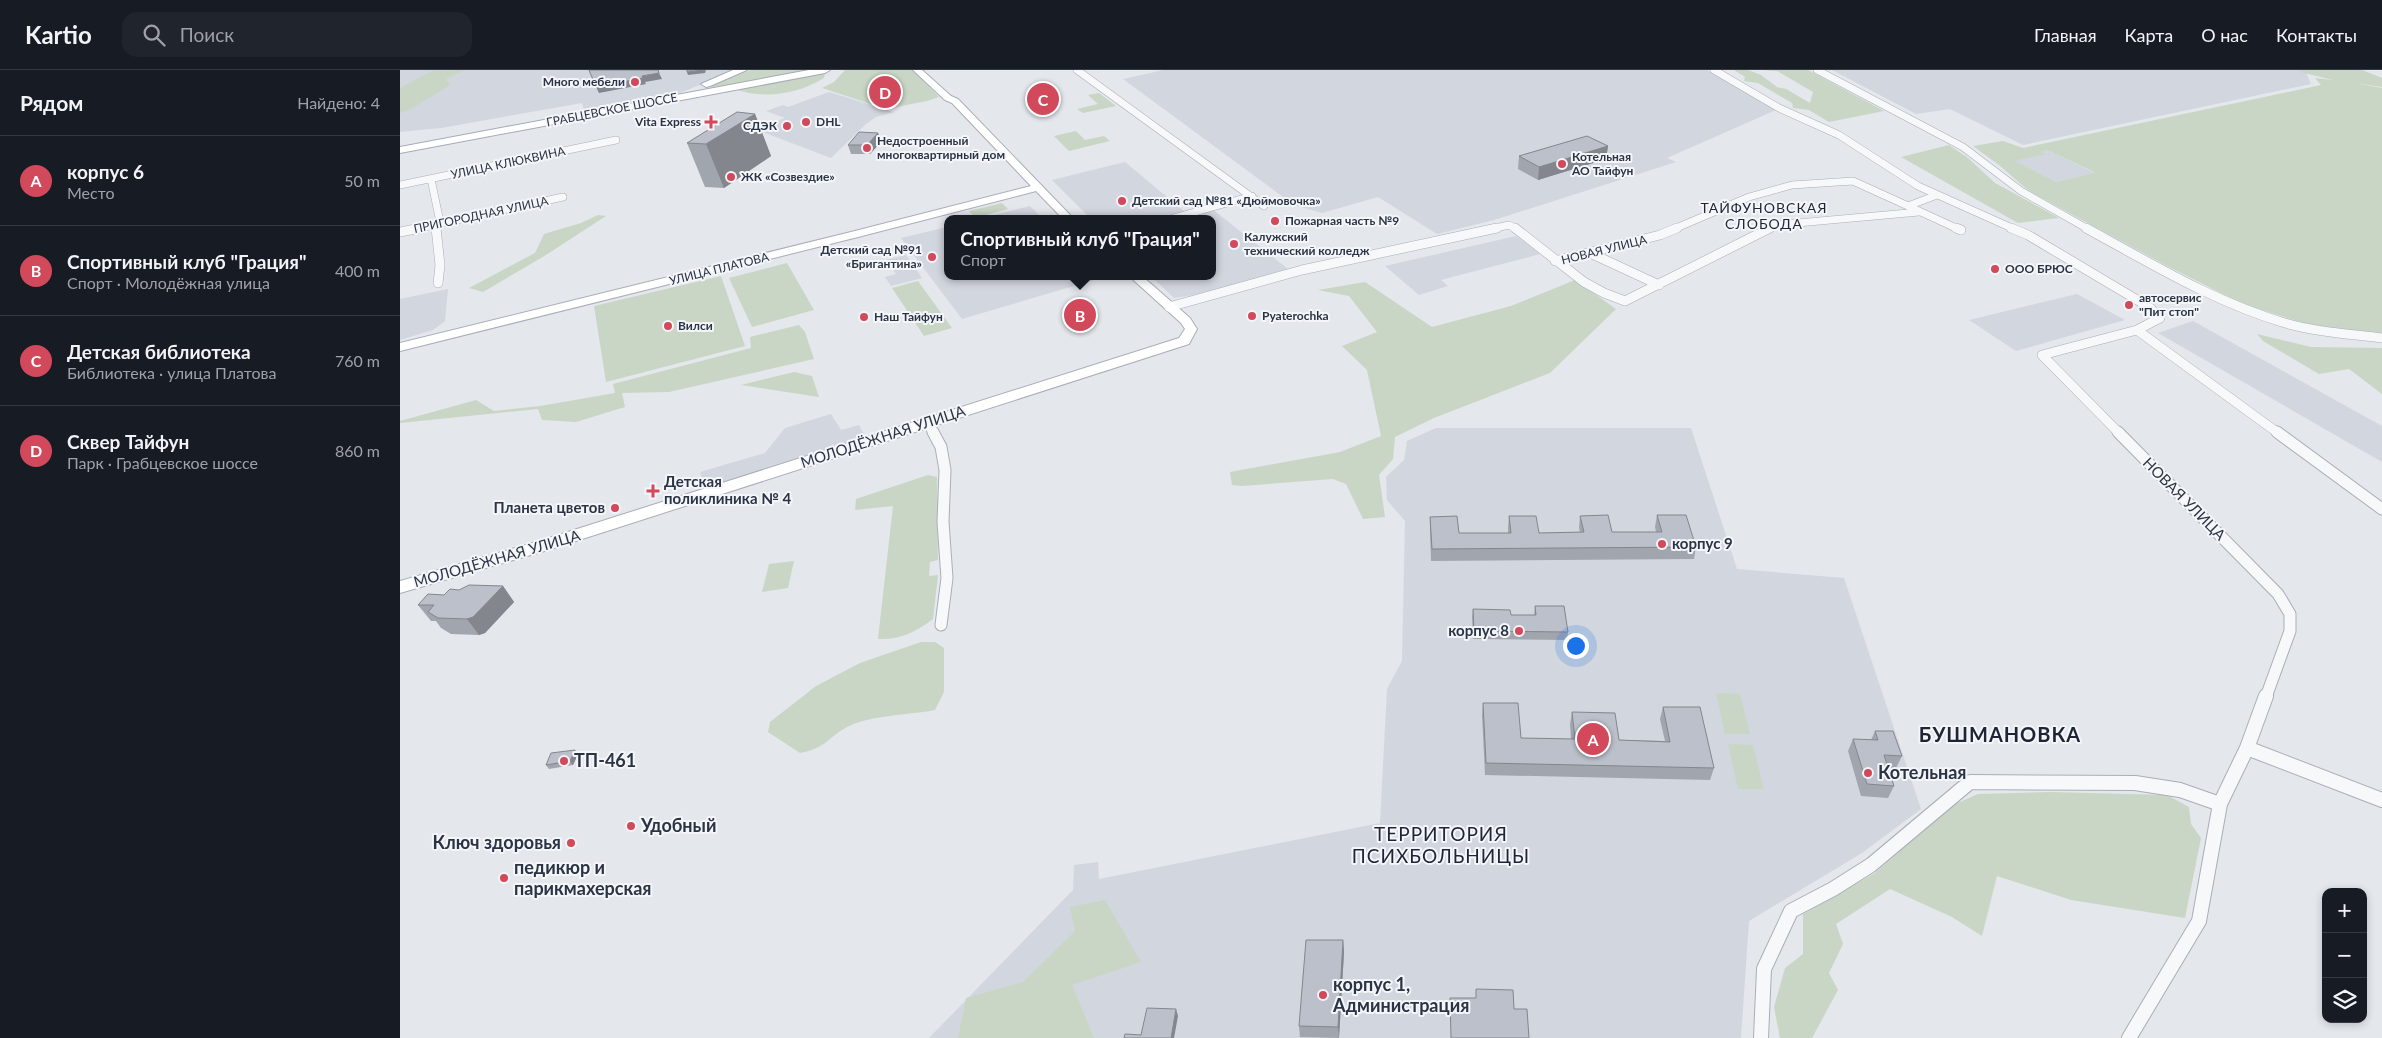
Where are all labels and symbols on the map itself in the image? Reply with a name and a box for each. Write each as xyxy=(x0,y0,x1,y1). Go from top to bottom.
pin: D xyxy=(869,73,901,111)
place label: Много мебели xyxy=(543,74,625,89)
marker: Много мебели xyxy=(629,76,641,88)
pin: C xyxy=(1027,80,1059,118)
street label: ГРАБЦЕВСКОЕ ШОССЕ xyxy=(545,89,679,130)
place label: Vita Express xyxy=(634,114,701,129)
place label: DHL xyxy=(816,114,841,129)
marker: Vita Express xyxy=(705,116,717,128)
marker: DHL xyxy=(800,116,812,128)
place label: СДЭК xyxy=(743,118,778,133)
marker: СДЭК xyxy=(781,120,793,132)
place label: Недостроенный многоквартирный дом xyxy=(877,133,1005,162)
marker: Недостроенный многоквартирный дом xyxy=(861,142,873,154)
street label: УЛИЦА КЛЮКВИНА xyxy=(449,143,567,182)
place label: Котельная АО Тайфун xyxy=(1571,149,1634,178)
marker: Котельная АО Тайфун xyxy=(1556,158,1568,170)
place label: ЖК «Созвездие» xyxy=(741,169,835,184)
marker: ЖК «Созвездие» xyxy=(725,171,737,183)
street label: ПРИГОРОДНАЯ УЛИЦА xyxy=(412,193,550,236)
place label: Детский сад №81 «Дюймовочка» xyxy=(1132,193,1321,208)
marker: Детский сад №81 «Дюймовочка» xyxy=(1116,195,1128,207)
district label: ТАЙФУНОВСКАЯ СЛОБОДА xyxy=(1700,199,1828,232)
place label: Пожарная часть №9 xyxy=(1285,213,1399,228)
marker: Пожарная часть №9 xyxy=(1269,215,1281,227)
place label: Калужский технический колледж xyxy=(1244,229,1370,258)
street label: НОВАЯ УЛИЦА xyxy=(1560,231,1649,267)
marker: Калужский технический колледж xyxy=(1228,238,1240,250)
place label: Детский сад №91 «Бригантина» xyxy=(821,242,922,271)
street label: УЛИЦА ПЛАТОВА xyxy=(668,249,771,288)
marker: Детский сад №91 «Бригантина» xyxy=(926,251,938,263)
place label: ООО БРЮС xyxy=(2005,261,2073,276)
marker: ООО БРЮС xyxy=(1989,263,2001,275)
place label: автосервис "Пит стоп" xyxy=(2139,290,2202,319)
pin: B xyxy=(1064,296,1096,334)
marker: автосервис "Пит стоп" xyxy=(2123,299,2135,311)
place label: Pyaterochka xyxy=(1262,308,1329,323)
place label: Наш Тайфун xyxy=(874,309,943,324)
marker: Pyaterochka xyxy=(1246,310,1258,322)
marker: Наш Тайфун xyxy=(858,311,870,323)
place label: Вилси xyxy=(678,318,713,333)
marker: Вилси xyxy=(662,320,674,332)
street label: МОЛОДЁЖНАЯ УЛИЦА xyxy=(798,401,968,471)
street label: НОВАЯ УЛИЦА xyxy=(2140,453,2230,544)
place label: Детская поликлиника № 4 xyxy=(664,472,792,507)
marker: Детская поликлиника № 4 xyxy=(646,484,660,498)
place label: Планета цветов xyxy=(494,498,605,516)
marker: Планета цветов xyxy=(609,502,621,514)
street label: МОЛОДЁЖНАЯ УЛИЦА xyxy=(411,525,583,590)
place label: корпус 9 xyxy=(1672,534,1733,552)
marker: корпус 9 xyxy=(1656,538,1668,550)
place label: корпус 8 xyxy=(1448,621,1509,639)
marker: корпус 8 xyxy=(1513,625,1525,637)
your location xyxy=(1563,633,1589,659)
pin: A xyxy=(1577,720,1609,758)
district label: БУШМАНОВКА xyxy=(1919,722,2081,746)
place label: ТП-461 xyxy=(574,749,636,771)
marker: ТП-461 xyxy=(558,755,570,767)
place label: Котельная xyxy=(1878,761,1967,783)
marker: Котельная xyxy=(1862,767,1874,779)
place label: Удобный xyxy=(640,814,716,836)
marker: Удобный xyxy=(625,820,637,832)
district label: ТЕРРИТОРИЯ ПСИХБОЛЬНИЦЫ xyxy=(1352,822,1530,867)
place label: Ключ здоровья xyxy=(432,831,561,853)
marker: Ключ здоровья xyxy=(565,837,577,849)
place label: педикюр и парикмахерская xyxy=(514,856,651,899)
marker: педикюр и парикмахерская xyxy=(498,872,510,884)
place label: корпус 1, Администрация xyxy=(1332,973,1469,1016)
marker: корпус 1, Администрация xyxy=(1317,989,1329,1001)

